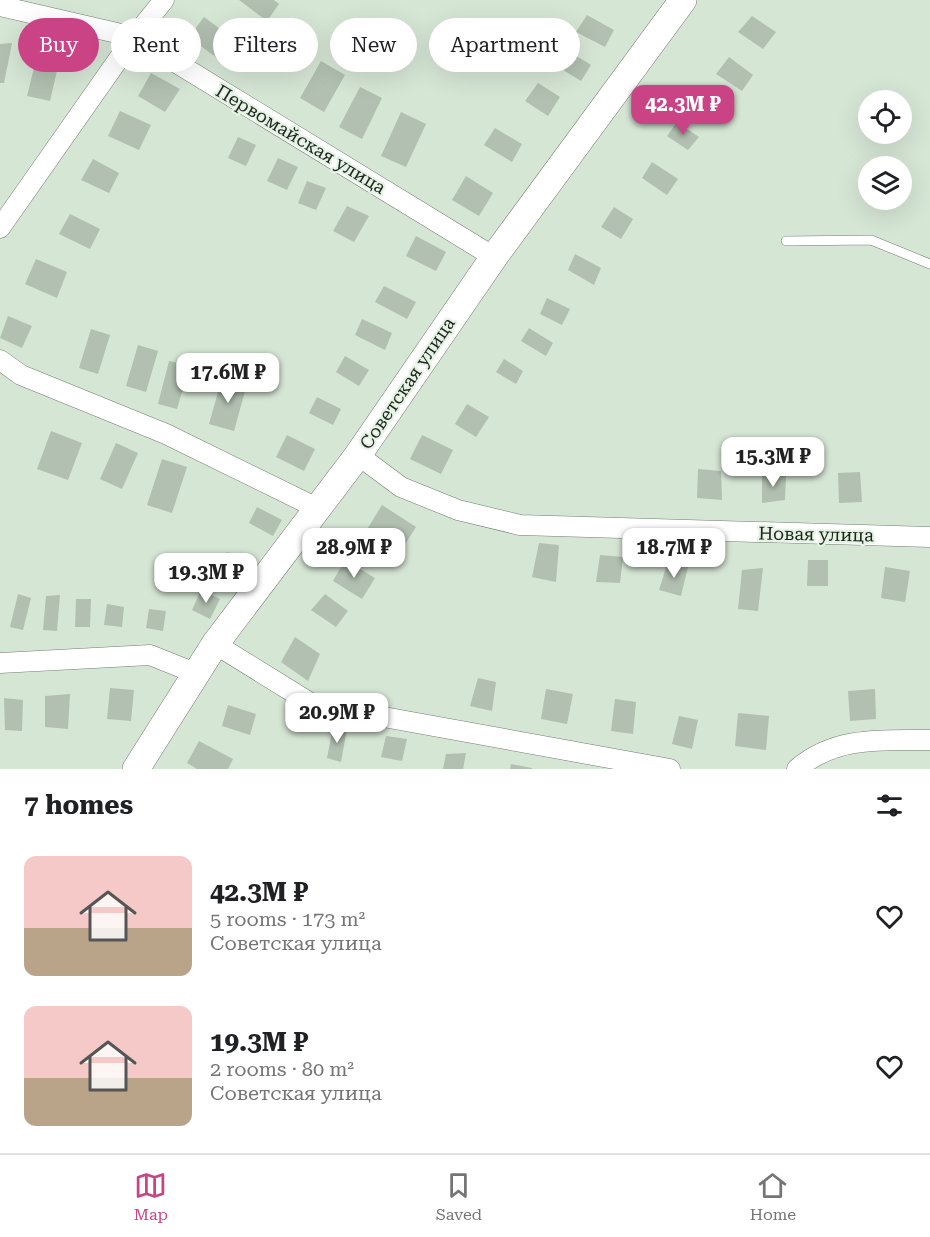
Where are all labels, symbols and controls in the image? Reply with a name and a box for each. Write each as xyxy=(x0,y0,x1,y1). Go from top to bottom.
chip: Buy xyxy=(18,18,99,72)
chip: Rent xyxy=(111,18,201,72)
chip: Filters xyxy=(213,18,318,72)
chip: New xyxy=(330,18,417,72)
chip: Apartment xyxy=(429,18,580,72)
street label: Первомайская улица xyxy=(212,80,390,198)
pin: 42.3M ₽ xyxy=(628,85,738,136)
map controls xyxy=(858,90,912,210)
button: locate xyxy=(858,90,912,144)
text: 42.3M ₽ xyxy=(645,92,721,116)
button: layers xyxy=(858,156,912,210)
street label: Советская улица xyxy=(355,313,459,453)
pin: 17.6M ₽ xyxy=(173,353,283,404)
text: 17.6M ₽ xyxy=(190,360,266,384)
pin: 15.3M ₽ xyxy=(718,437,828,488)
text: 15.3M ₽ xyxy=(735,444,811,468)
street label: Новая улица xyxy=(758,522,874,546)
pin: 28.9M ₽ xyxy=(299,528,409,579)
pin: 18.7M ₽ xyxy=(619,528,729,579)
text: 28.9M ₽ xyxy=(316,535,392,559)
text: 18.7M ₽ xyxy=(636,535,712,559)
pin: 19.3M ₽ xyxy=(151,553,261,604)
text: 19.3M ₽ xyxy=(168,560,244,584)
pin: 20.9M ₽ xyxy=(282,693,392,744)
text: 20.9M ₽ xyxy=(299,700,375,724)
icon: filters xyxy=(873,789,906,822)
text: 7 homes xyxy=(24,790,133,820)
text: 42.3M ₽ xyxy=(210,877,308,907)
icon: home xyxy=(72,880,144,952)
icon: heart xyxy=(873,900,906,933)
text: 5 rooms · 173 m² xyxy=(210,907,365,931)
text: Советская улица xyxy=(210,931,382,955)
text: 19.3M ₽ xyxy=(210,1027,308,1057)
icon: home xyxy=(72,1030,144,1102)
icon: heart xyxy=(873,1050,906,1083)
text: 2 rooms · 80 m² xyxy=(210,1057,354,1081)
text: Советская улица xyxy=(210,1081,382,1105)
tab: Map xyxy=(134,1169,168,1224)
tab: Saved xyxy=(436,1169,482,1224)
tab: Home xyxy=(750,1169,796,1224)

